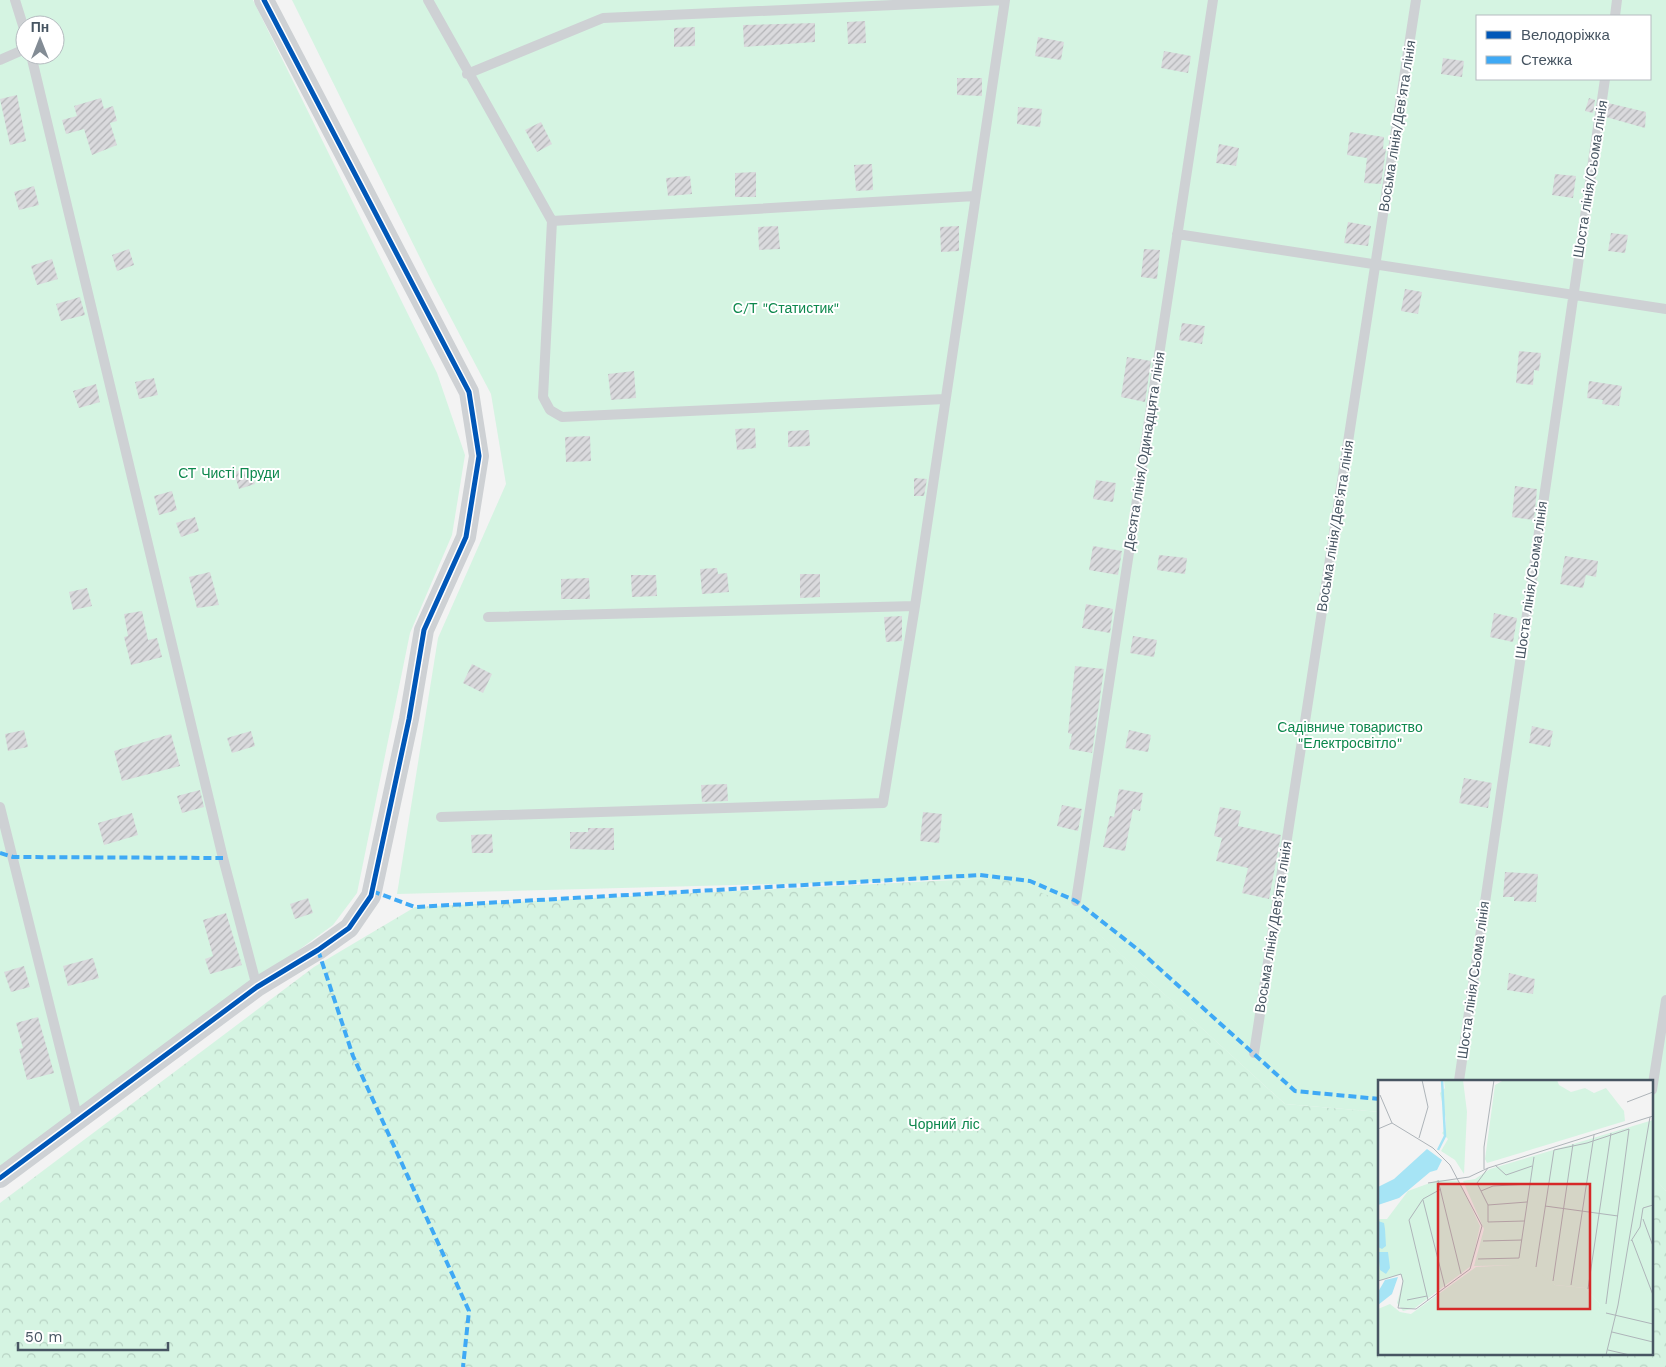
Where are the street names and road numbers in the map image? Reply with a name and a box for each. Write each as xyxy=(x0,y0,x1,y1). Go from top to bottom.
street label: Восьма лінія/Дев'ята лінія xyxy=(1376,39,1418,213)
street label: Шоста лінія/Сьома лінія xyxy=(1570,99,1610,259)
street label: Десята лінія/Одинадцята лінія xyxy=(1120,351,1168,551)
street label: Восьма лінія/Дев'ята лінія xyxy=(1314,439,1356,613)
street label: Шоста лінія/Сьома лінія xyxy=(1512,500,1550,660)
street label: Восьма лінія/Дев'ята лінія xyxy=(1252,840,1294,1014)
street label: Шоста лінія/Сьома лінія xyxy=(1454,900,1492,1060)

